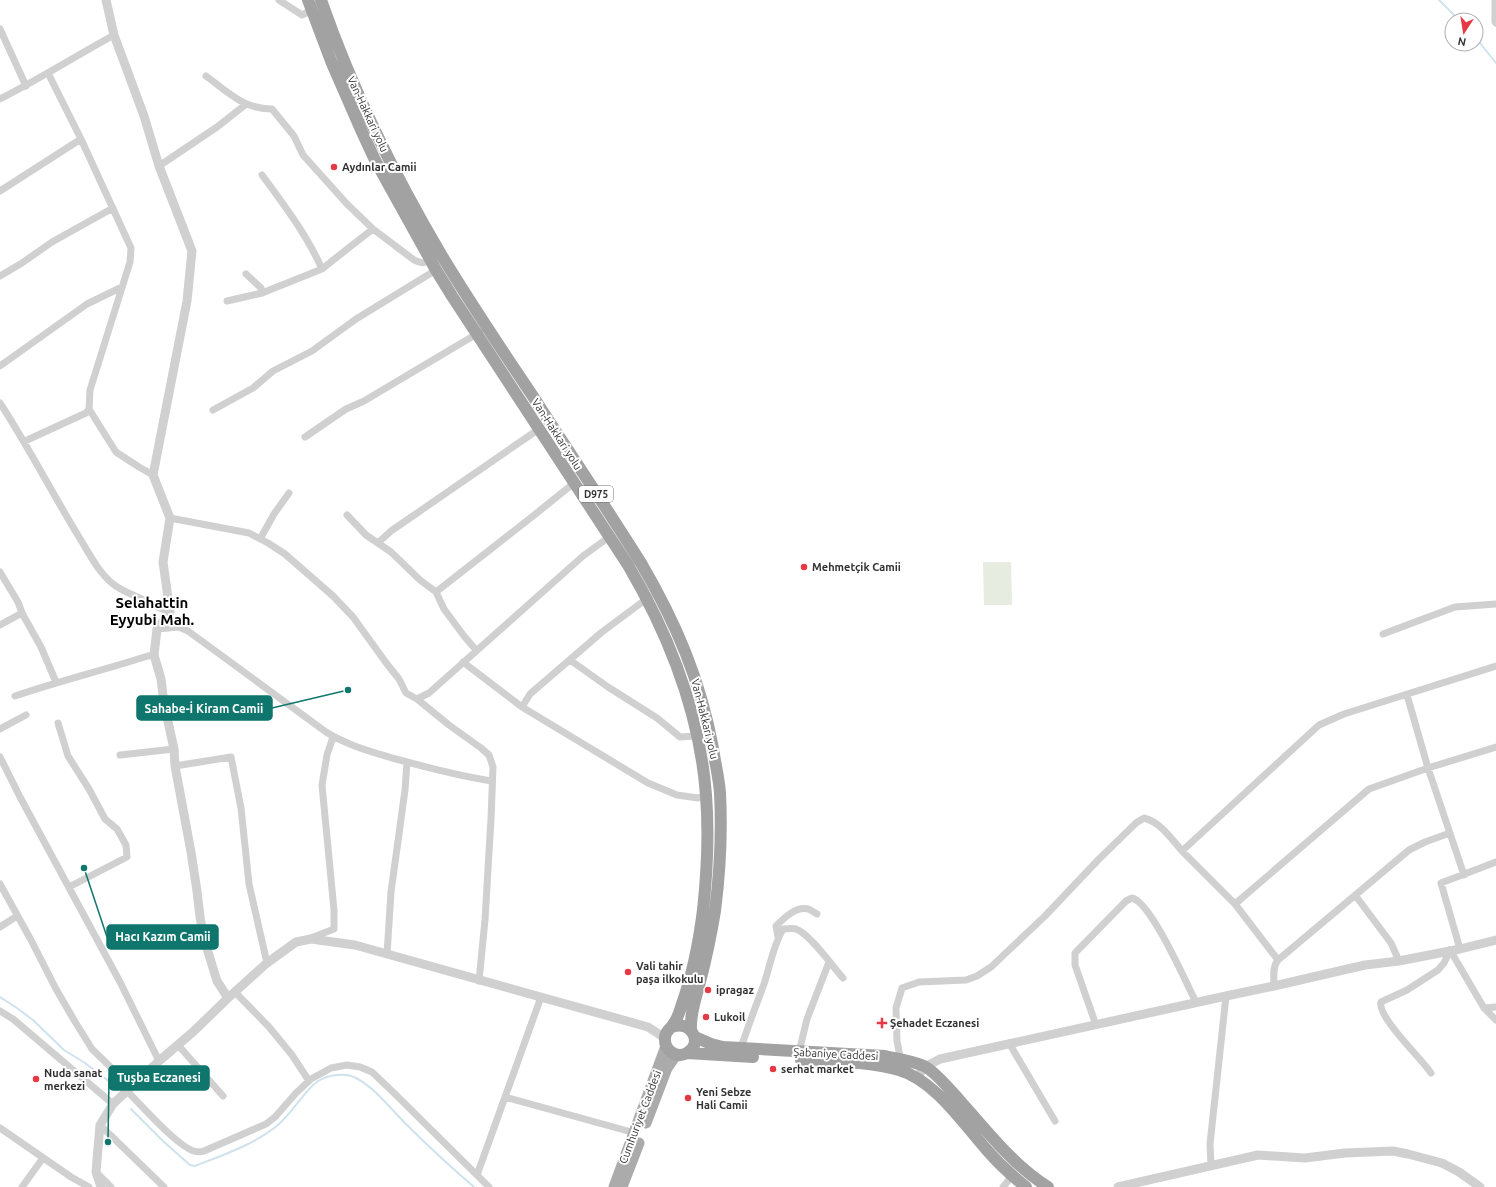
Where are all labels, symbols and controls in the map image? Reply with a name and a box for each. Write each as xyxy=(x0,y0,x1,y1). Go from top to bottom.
north arrow xyxy=(1444,12,1484,52)
text: N xyxy=(1457,35,1467,49)
street label: Van-Hakkari yolu xyxy=(345,74,391,154)
place label: Aydınlar Camii xyxy=(342,161,416,173)
marker: Aydınlar Camii xyxy=(329,162,339,172)
street label: Van-Hakkari yolu xyxy=(530,396,584,472)
road number: D975 xyxy=(579,486,613,502)
place label: Mehmetçik Camii xyxy=(812,561,901,573)
marker: Mehmetçik Camii xyxy=(799,562,809,572)
district label: Selahattin Eyyubi Mah. xyxy=(110,594,195,628)
street label: Van-Hakkari yolu xyxy=(689,678,721,760)
callout: Sahabe-İ Kiram Camii xyxy=(137,696,272,720)
text: Sahabe-İ Kiram Camii xyxy=(145,701,263,715)
callout: Hacı Kazım Camii xyxy=(107,925,218,949)
text: Hacı Kazım Camii xyxy=(115,930,211,943)
place label: Vali tahir paşa ilkokulu xyxy=(636,960,703,985)
marker: Vali tahir paşa ilkokulu xyxy=(623,967,633,977)
place label: ipragaz xyxy=(716,984,755,996)
marker: ipragaz xyxy=(703,985,713,995)
place label: Lukoil xyxy=(714,1011,746,1023)
marker: Lukoil xyxy=(701,1012,711,1022)
place label: Şehadet Eczanesi xyxy=(890,1017,979,1029)
marker: Şehadet Eczanesi xyxy=(877,1018,887,1028)
street label: Şabaniye Caddesi xyxy=(793,1046,879,1062)
place label: serhat market xyxy=(781,1063,854,1075)
marker: serhat market xyxy=(768,1064,778,1074)
callout: Tuşba Eczanesi xyxy=(109,1066,209,1090)
place label: Nuda sanat merkezi xyxy=(44,1067,102,1092)
street label: Cumhuriyet Caddesi xyxy=(617,1069,663,1165)
text: Tuşba Eczanesi xyxy=(117,1071,201,1086)
marker: Nuda sanat merkezi xyxy=(31,1074,41,1084)
place label: Yeni Sebze Hali Camii xyxy=(696,1086,751,1111)
marker: Yeni Sebze Hali Camii xyxy=(683,1093,693,1103)

